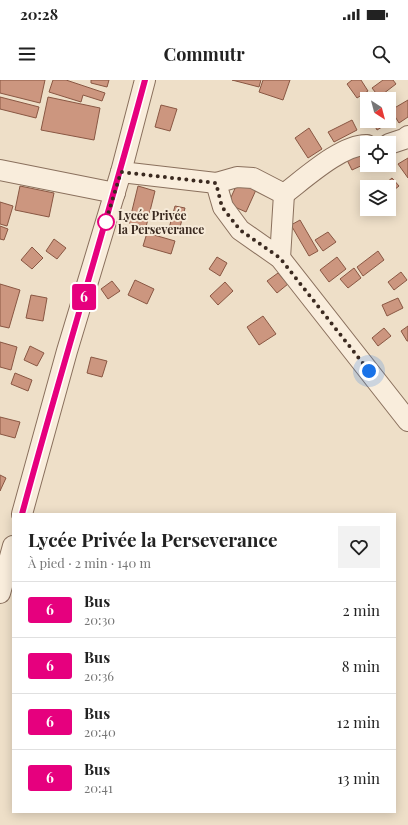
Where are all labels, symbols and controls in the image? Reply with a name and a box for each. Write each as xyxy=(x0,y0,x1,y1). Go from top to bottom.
text: 20:28 xyxy=(20,4,58,24)
text: Commutr xyxy=(163,42,245,66)
icon: menu xyxy=(16,43,38,65)
icon: search xyxy=(370,43,392,65)
north arrow xyxy=(360,92,396,128)
map controls xyxy=(360,92,396,216)
button: locate xyxy=(360,136,396,172)
button: layers xyxy=(360,180,396,216)
place label: Lycée Privée la Perseverance xyxy=(118,207,204,237)
marker: Lycée Privée la Perseverance xyxy=(97,213,115,231)
line badge: 6 xyxy=(71,284,97,310)
text: 6 xyxy=(80,287,88,306)
your location xyxy=(359,361,379,381)
text: Lycée Privée la Perseverance xyxy=(28,526,278,552)
button: heart xyxy=(338,526,380,568)
text: À pied · 2 min · 140 m xyxy=(28,554,151,571)
text: Bus xyxy=(84,591,110,611)
text: 6 xyxy=(46,600,54,619)
text: 2 min xyxy=(342,600,380,620)
text: 20:30 xyxy=(84,611,115,628)
text: Bus xyxy=(84,647,110,667)
text: 6 xyxy=(46,656,54,675)
text: 8 min xyxy=(342,656,380,676)
text: 20:36 xyxy=(84,667,114,684)
text: Bus xyxy=(84,703,110,723)
text: 6 xyxy=(46,712,54,731)
text: 12 min xyxy=(337,712,380,732)
text: 20:40 xyxy=(84,723,116,740)
text: Bus xyxy=(84,759,110,779)
text: 6 xyxy=(46,768,54,787)
text: 13 min xyxy=(338,768,380,788)
text: 20:41 xyxy=(84,779,113,796)

